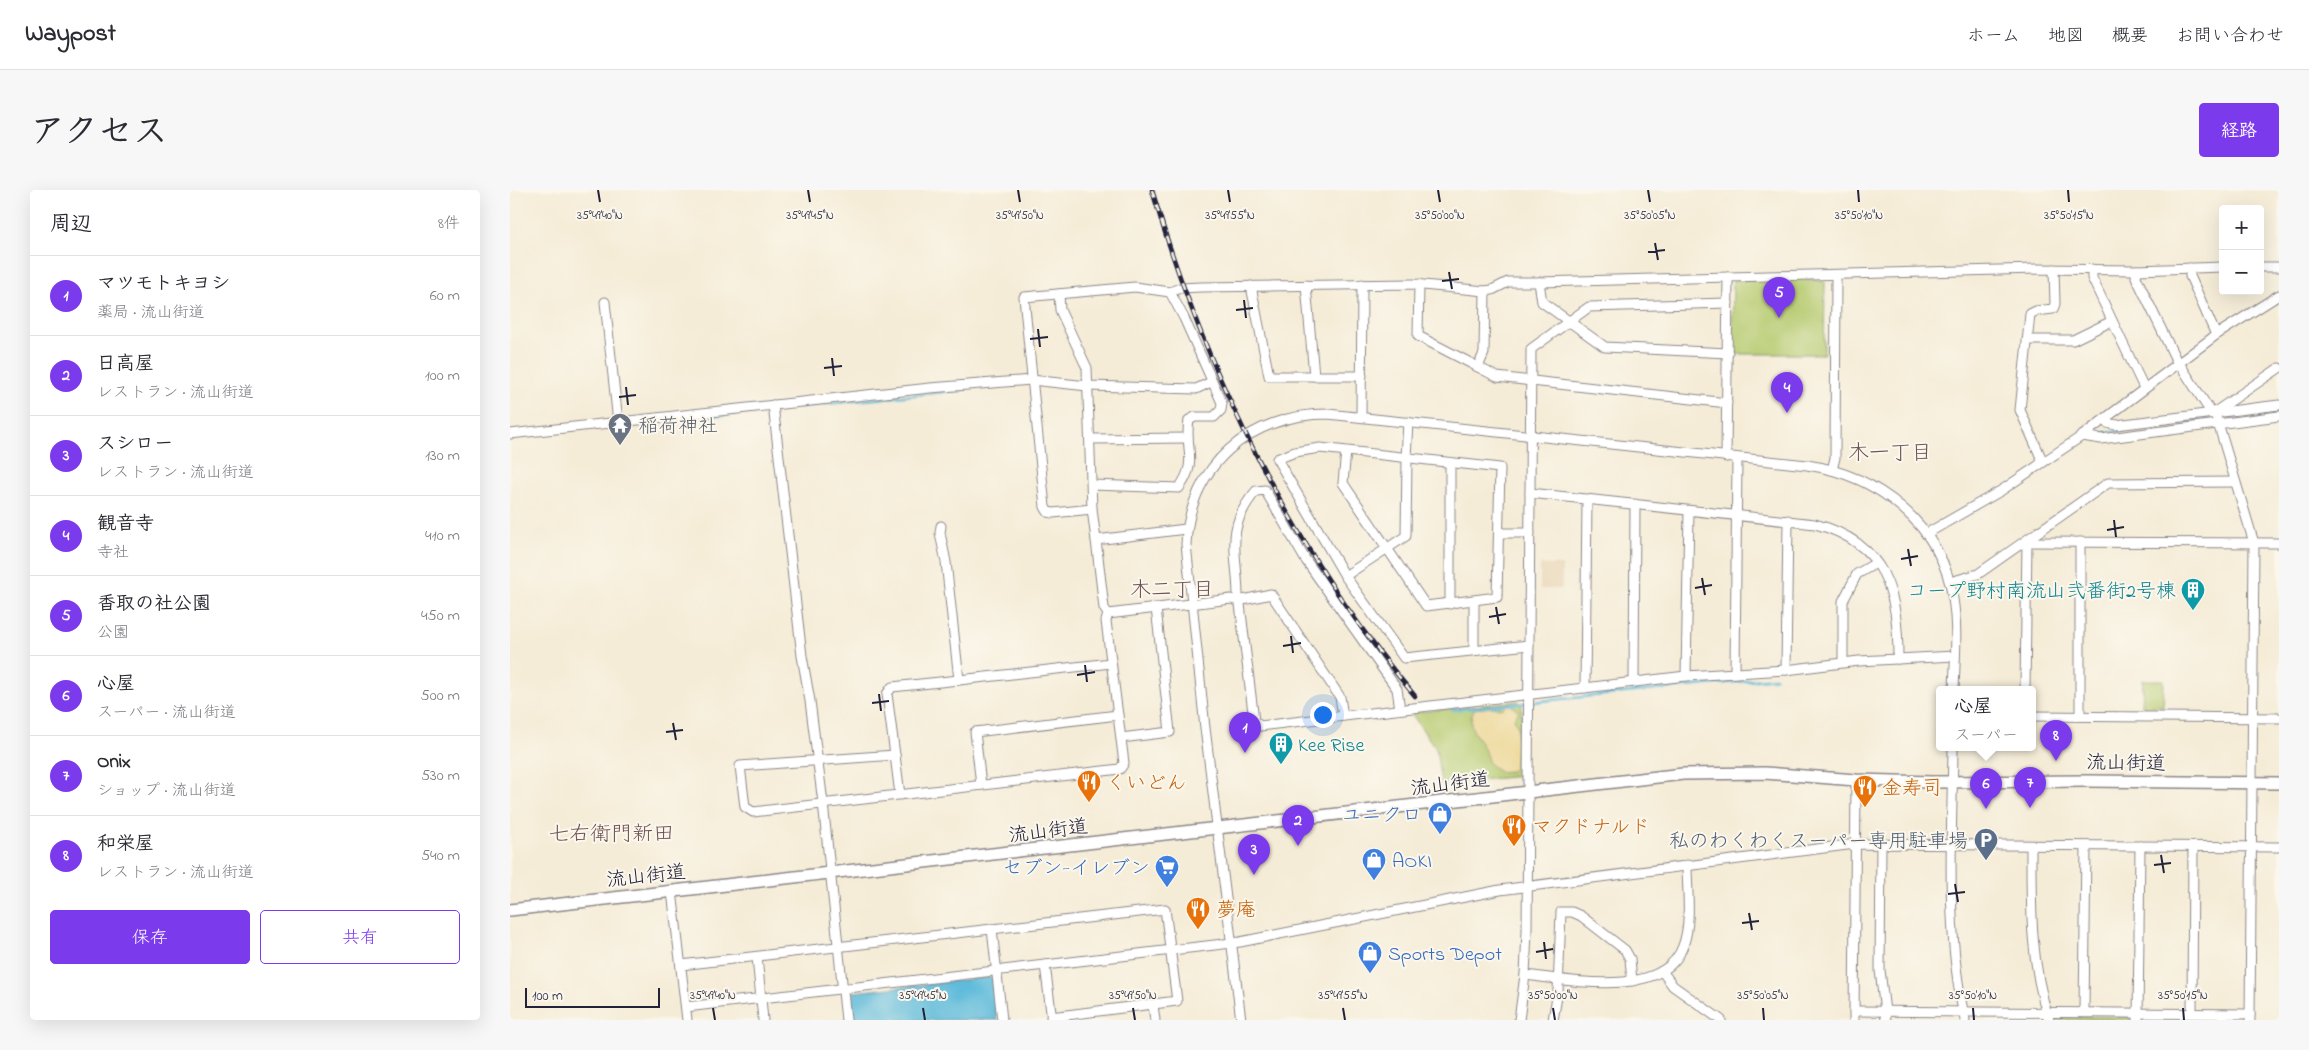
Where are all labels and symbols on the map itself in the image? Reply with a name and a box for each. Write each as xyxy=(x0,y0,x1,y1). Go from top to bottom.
text: 35°49'40"N xyxy=(577,207,623,225)
text: 35°49'45"N xyxy=(786,207,834,225)
text: 35°49'50"N xyxy=(996,207,1044,225)
text: 35°49'55"N xyxy=(1205,207,1255,225)
text: 35°50'00"N xyxy=(1415,207,1465,225)
text: 35°50'05"N xyxy=(1624,207,1676,225)
text: 35°50'10"N xyxy=(1835,207,1883,225)
text: 35°50'15"N xyxy=(2044,207,2094,225)
pin: 5 xyxy=(1763,277,1795,318)
pin: 4 xyxy=(1771,372,1803,413)
temple icon: 稲荷神社 xyxy=(607,412,633,446)
place label: 稲荷神社 xyxy=(638,413,718,442)
district label: 木一丁目 xyxy=(1848,439,1932,469)
district label: 木二丁目 xyxy=(1130,576,1214,606)
building icon: コープ野村南流山弐番街2号棟 xyxy=(2180,577,2206,611)
place label: コープ野村南流山弐番街2号棟 xyxy=(1907,578,2176,607)
your location xyxy=(1310,702,1336,728)
pin: 1 xyxy=(1229,712,1261,753)
pin: 8 xyxy=(2040,720,2072,761)
building icon: Kee Rise xyxy=(1268,731,1294,765)
place label: Kee Rise xyxy=(1298,732,1364,761)
street label: 流山街道 xyxy=(2086,749,2166,780)
street label: 流山街道 xyxy=(1409,766,1492,805)
pin: 7 xyxy=(2014,767,2046,808)
pin: 6 xyxy=(1970,768,2002,809)
restaurant icon: くいどん xyxy=(1076,769,1102,803)
place label: くいどん xyxy=(1106,770,1186,799)
restaurant icon: 金寿司 xyxy=(1852,774,1878,808)
place label: 金寿司 xyxy=(1882,775,1942,804)
shop icon: ユニクロ xyxy=(1427,801,1453,835)
place label: ユニクロ xyxy=(1342,802,1422,831)
pin: 2 xyxy=(1282,805,1314,846)
street label: 流山街道 xyxy=(1007,813,1090,852)
restaurant icon: マクドナルド xyxy=(1501,813,1527,847)
place label: マクドナルド xyxy=(1532,814,1650,843)
district label: 七右衛門新田 xyxy=(548,820,674,850)
parking icon: 私のわくわくスーパー専用駐車場 xyxy=(1973,827,1999,861)
place label: 私のわくわくスーパー専用駐車場 xyxy=(1669,828,1968,857)
pin: 3 xyxy=(1238,834,1270,875)
shop icon: AOKI xyxy=(1361,847,1387,881)
place label: AOKI xyxy=(1392,848,1432,877)
supermarket icon: セブン-イレブン xyxy=(1154,854,1180,888)
place label: セブン-イレブン xyxy=(1003,855,1150,884)
street label: 流山街道 xyxy=(605,859,688,896)
restaurant icon: 夢庵 xyxy=(1185,896,1211,930)
place label: 夢庵 xyxy=(1216,897,1256,926)
shop icon: Sports Depot xyxy=(1357,940,1383,974)
place label: Sports Depot xyxy=(1388,941,1502,970)
scale bar xyxy=(525,985,660,1008)
text: 35°49'40"N xyxy=(690,987,736,1005)
text: 35°49'45"N xyxy=(899,987,947,1005)
text: 35°49'50"N xyxy=(1109,987,1157,1005)
text: 35°49'55"N xyxy=(1318,987,1368,1005)
text: 35°50'00"N xyxy=(1528,987,1578,1005)
text: 35°50'05"N xyxy=(1737,987,1789,1005)
text: 35°50'10"N xyxy=(1949,987,1997,1005)
text: 35°50'15"N xyxy=(2158,987,2208,1005)

